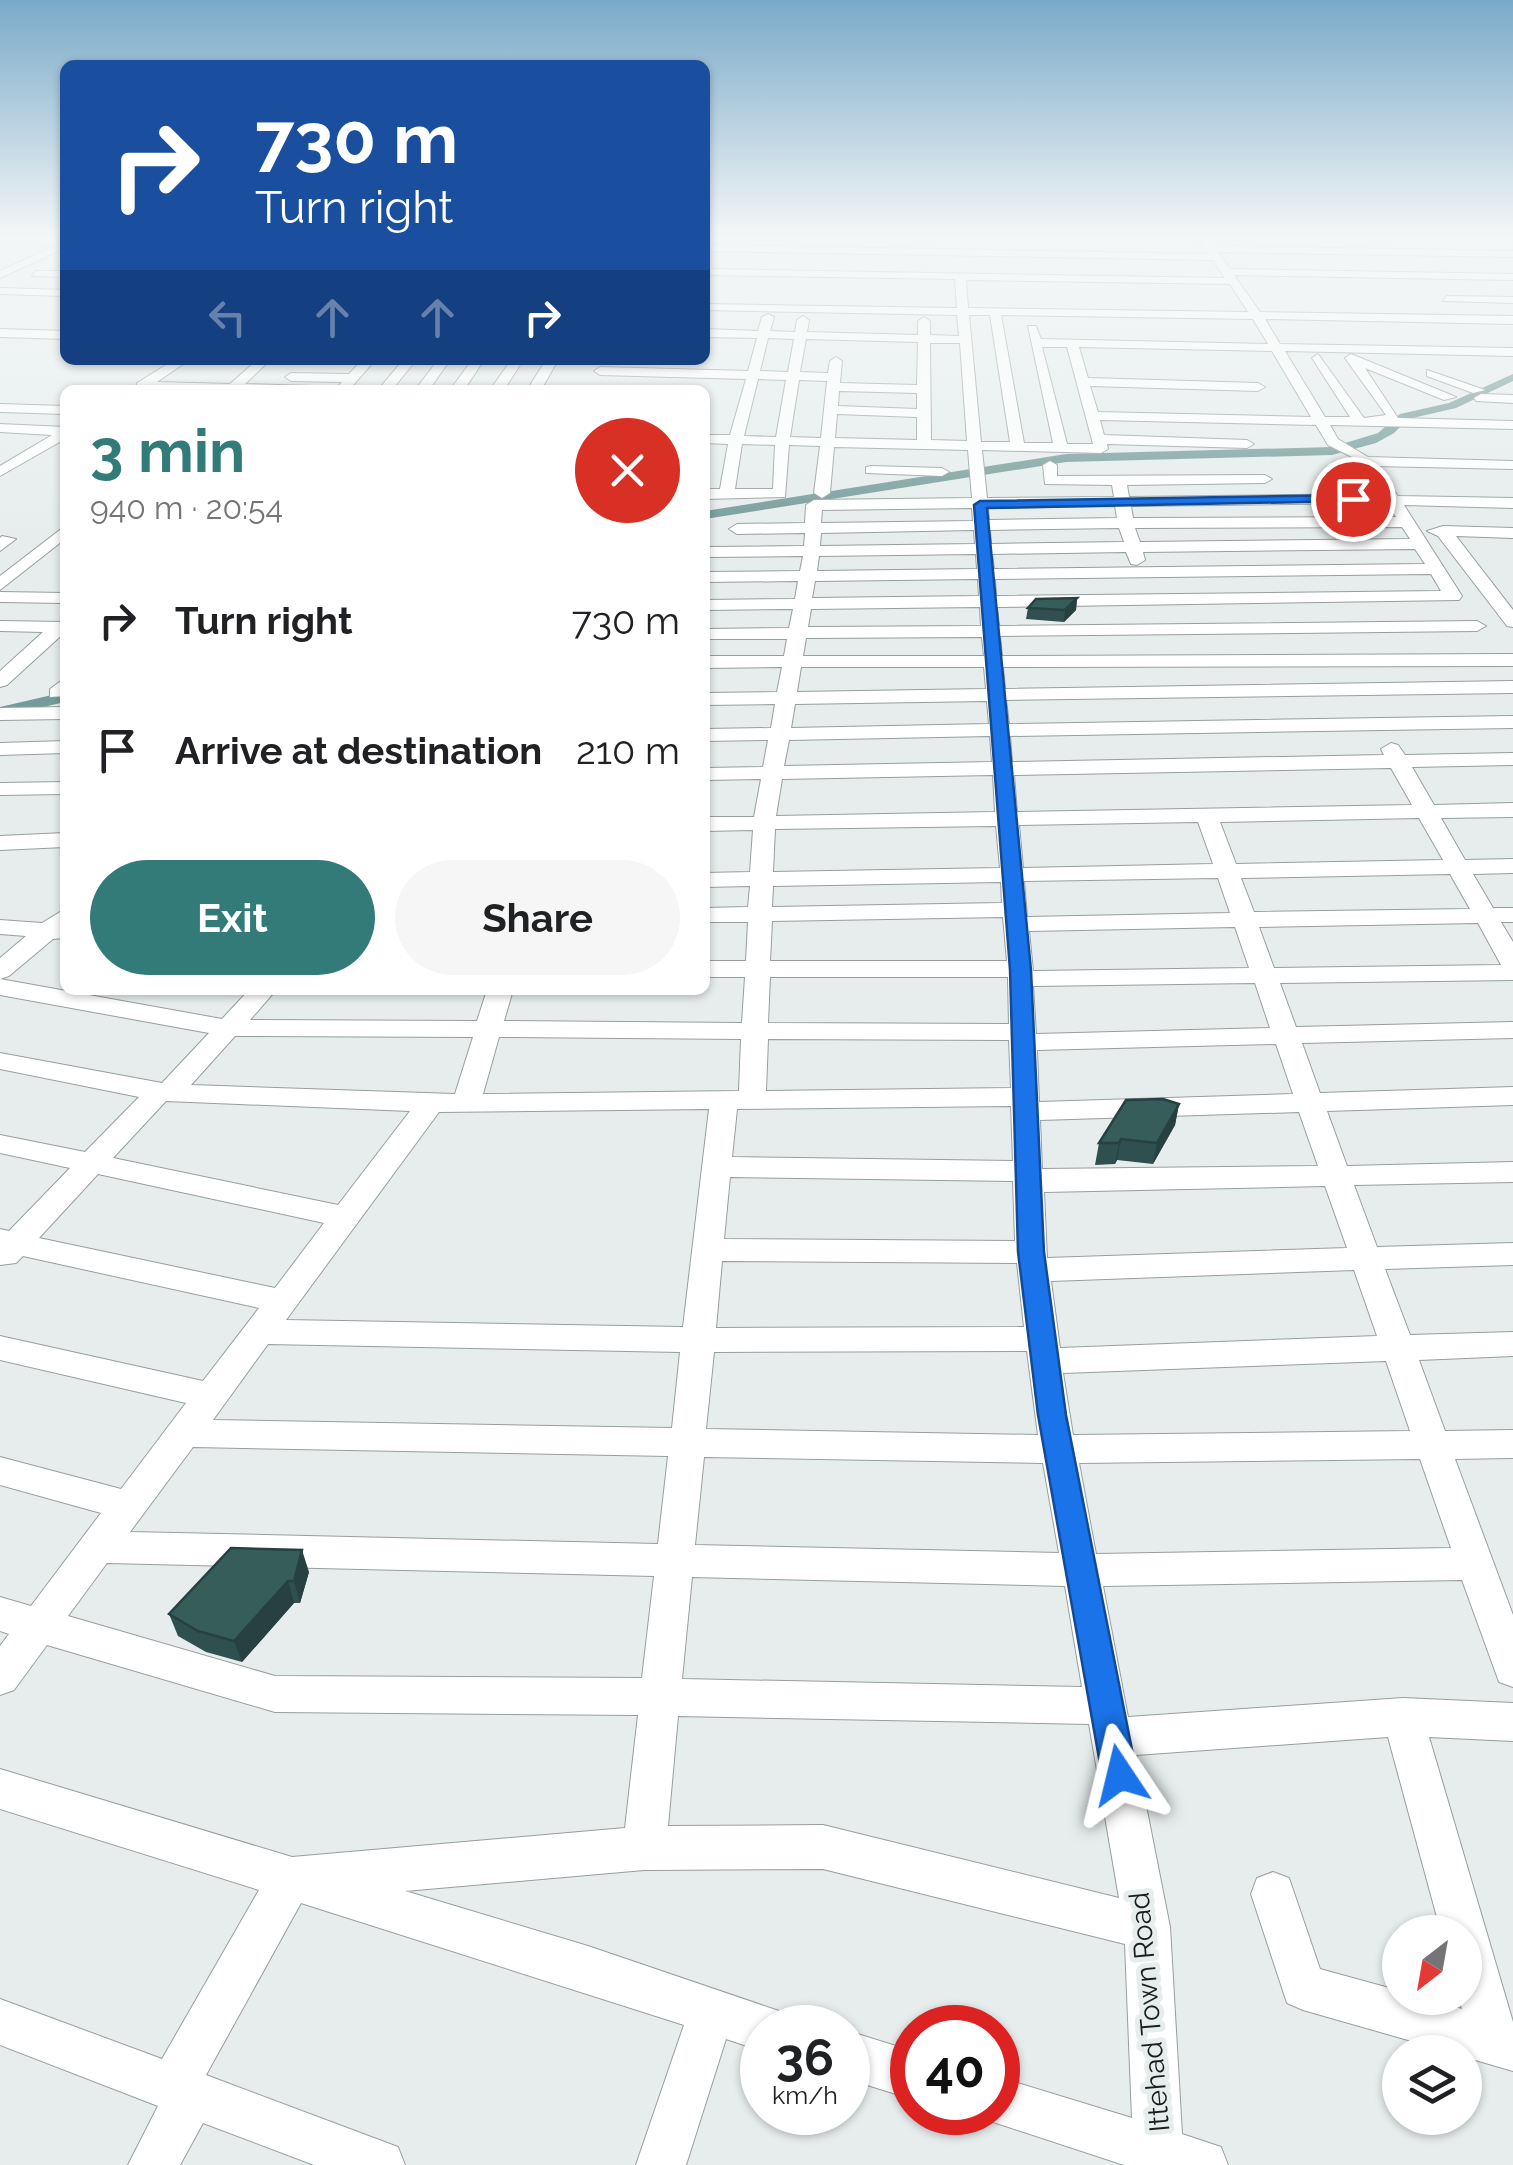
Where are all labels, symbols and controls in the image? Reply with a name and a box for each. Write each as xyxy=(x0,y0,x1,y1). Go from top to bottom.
text: 730 m xyxy=(255,97,458,179)
icon: right xyxy=(90,100,220,230)
text: Turn right xyxy=(255,181,453,234)
icon: left xyxy=(200,290,255,345)
icon: ahead xyxy=(305,290,360,345)
icon: ahead xyxy=(410,290,465,345)
icon: right xyxy=(515,290,570,345)
text: 3 min xyxy=(90,416,245,486)
button: close xyxy=(575,418,680,523)
pin xyxy=(1311,457,1396,542)
icon: arrive xyxy=(1326,472,1381,527)
text: 940 m · 20:54 xyxy=(90,489,283,526)
icon: right xyxy=(90,593,145,648)
text: Turn right xyxy=(175,598,352,643)
text: 730 m xyxy=(572,598,680,643)
icon: arrive xyxy=(90,723,145,778)
text: Arrive at destination xyxy=(175,728,542,773)
text: 210 m xyxy=(576,728,680,773)
button: Exit xyxy=(90,860,375,975)
button: Share xyxy=(395,860,680,975)
position arrow xyxy=(1068,1723,1172,1827)
street label: Ittehad Town Road xyxy=(1123,1891,1176,2133)
north arrow xyxy=(1382,1915,1482,2015)
map controls xyxy=(1382,1915,1482,2135)
speed limit sign: 40 xyxy=(890,2005,1020,2135)
text: 36 xyxy=(776,2028,834,2087)
button: layers xyxy=(1382,2035,1482,2135)
text: km/h xyxy=(772,2080,838,2110)

